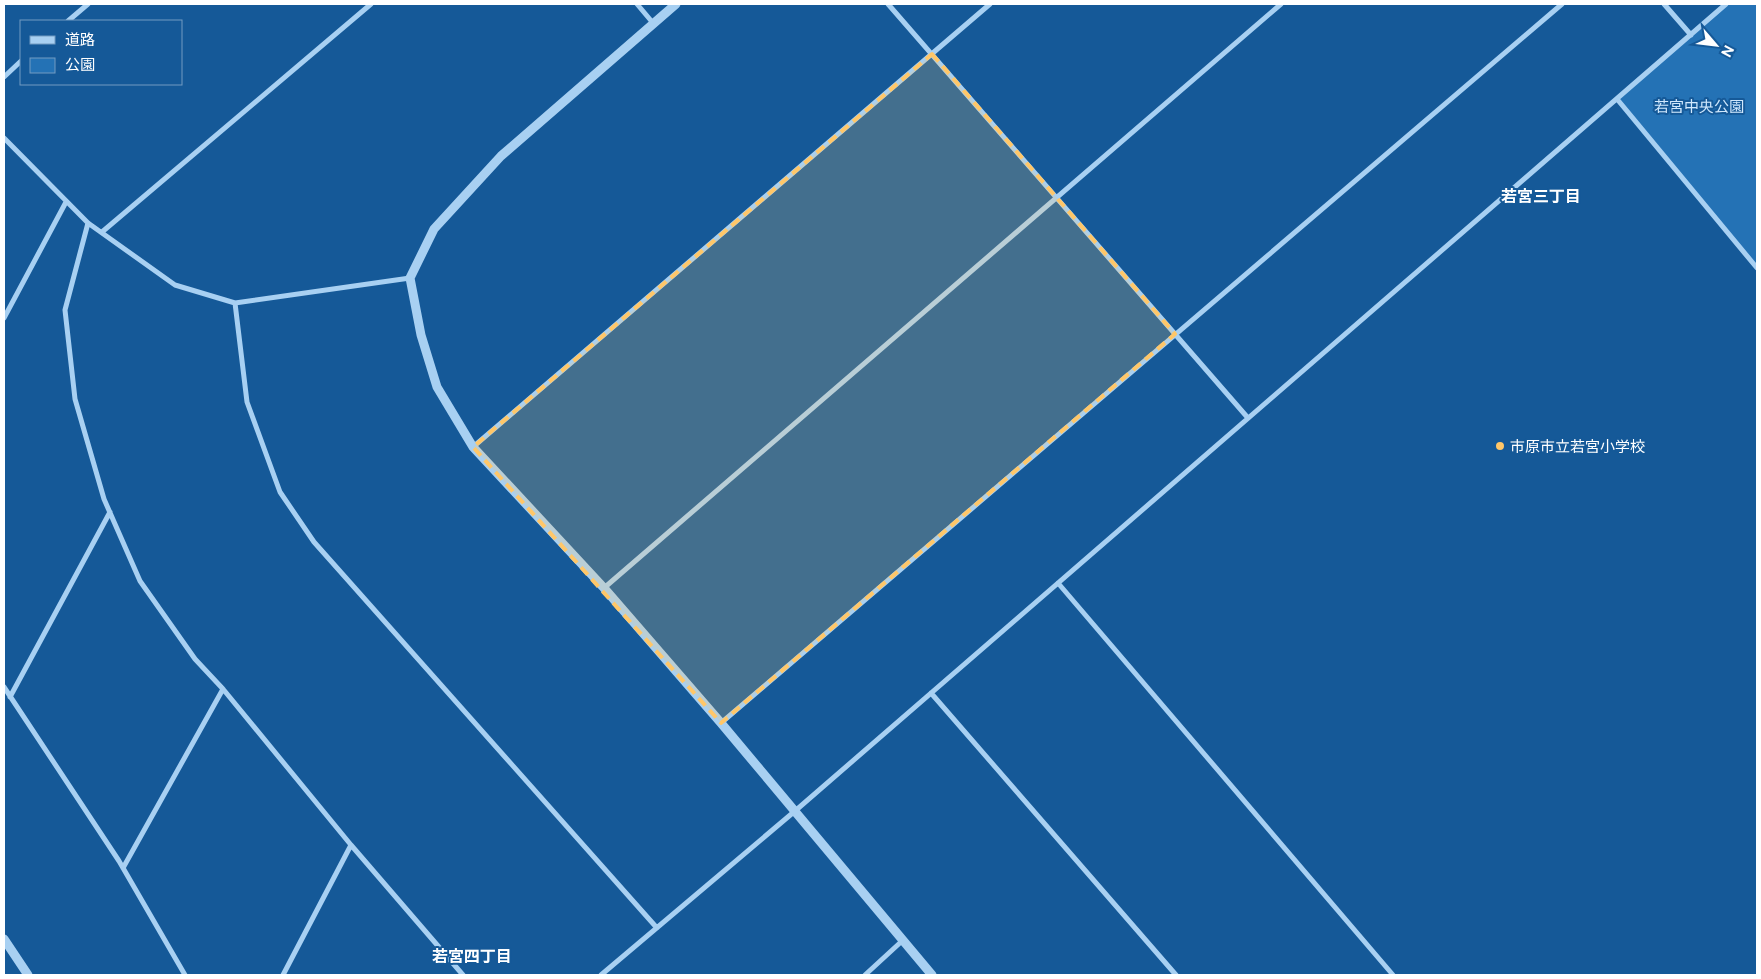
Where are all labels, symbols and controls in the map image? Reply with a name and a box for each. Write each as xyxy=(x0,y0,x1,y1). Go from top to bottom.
legend xyxy=(20,20,182,85)
north arrow xyxy=(1691,20,1741,70)
text: 道路 xyxy=(65,31,95,48)
text: N xyxy=(1718,43,1737,60)
text: 公園 xyxy=(65,56,95,73)
park label: 若宮中央公園 xyxy=(1654,98,1744,115)
district label: 若宮三丁目 xyxy=(1501,187,1581,206)
place label: 市原市立若宮小学校 xyxy=(1510,438,1645,455)
marker: 市原市立若宮小学校 xyxy=(1494,440,1506,452)
district label: 若宮四丁目 xyxy=(432,947,512,966)

